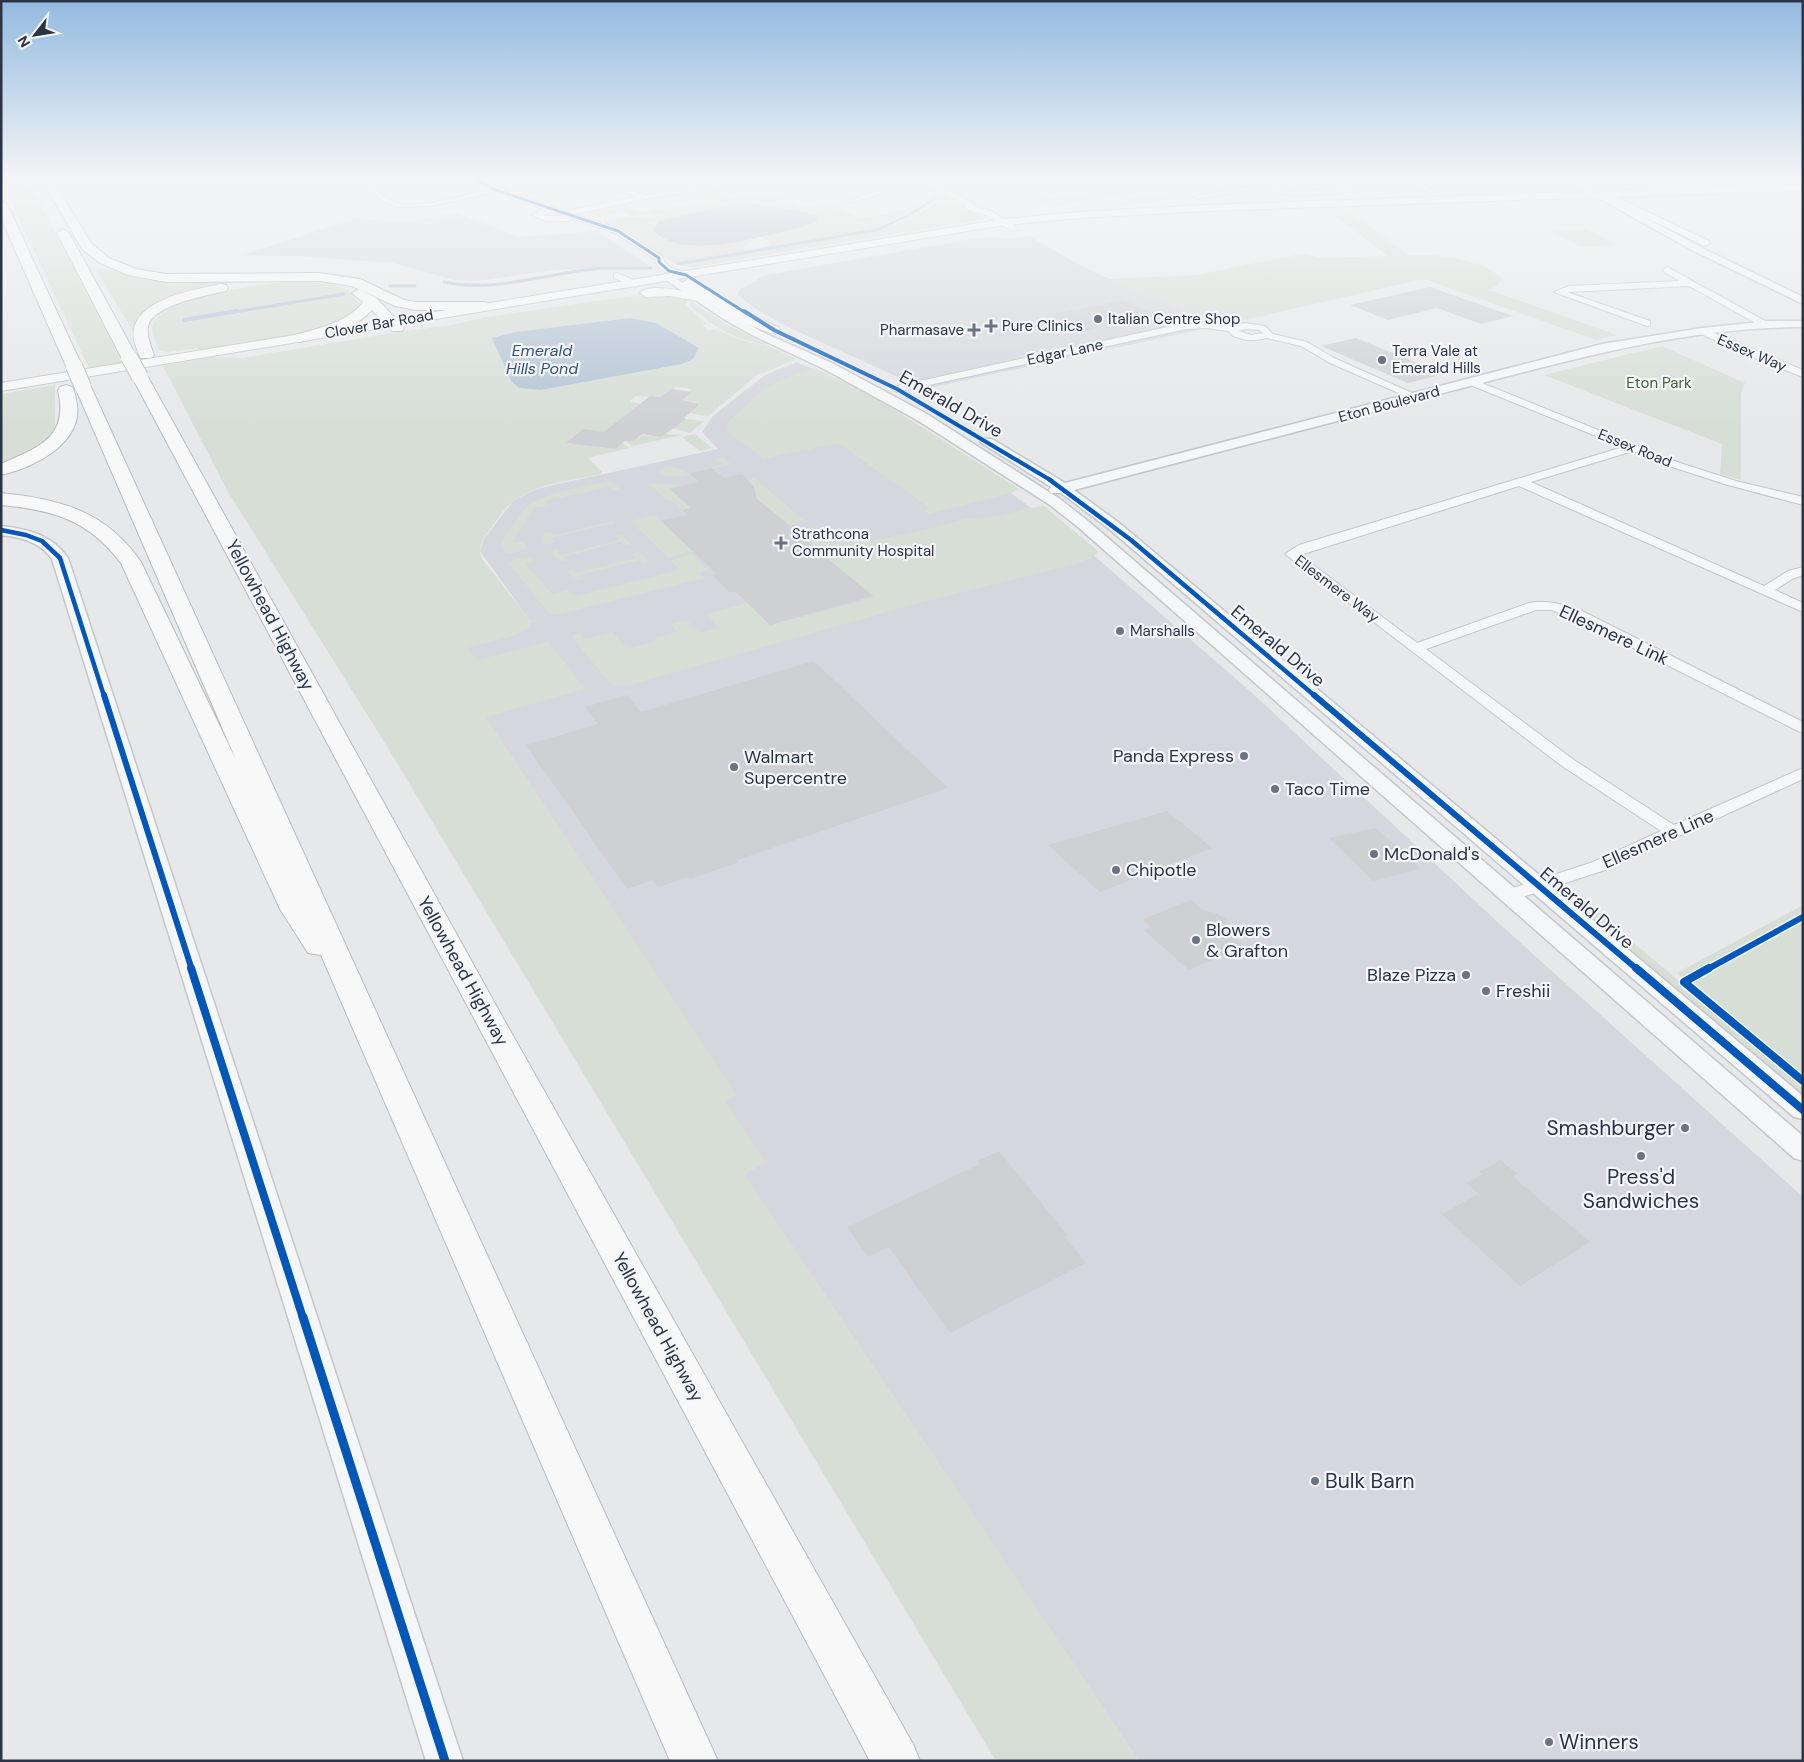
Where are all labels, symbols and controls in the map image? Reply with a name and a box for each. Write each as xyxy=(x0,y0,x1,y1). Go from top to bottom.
north arrow xyxy=(10,10,60,60)
text: N xyxy=(14,33,34,51)
street label: Clover Bar Road xyxy=(323,305,435,343)
place label: Italian Centre Shop xyxy=(1108,309,1240,329)
marker: Italian Centre Shop xyxy=(1092,313,1104,325)
place label: Pure Clinics xyxy=(1002,316,1083,336)
marker: Pure Clinics xyxy=(984,319,998,333)
place label: Pharmasave xyxy=(880,320,964,340)
marker: Pharmasave xyxy=(968,324,980,336)
street label: Essex Way xyxy=(1714,329,1790,377)
street label: Edgar Lane xyxy=(1025,334,1105,370)
water label: Emerald Hills Pond xyxy=(506,340,579,379)
place label: Terra Vale at Emerald Hills xyxy=(1392,341,1481,378)
marker: Terra Vale at Emerald Hills xyxy=(1376,354,1388,366)
street label: Emerald Drive xyxy=(895,365,1007,443)
park label: Eton Park xyxy=(1626,373,1692,393)
street label: Eton Boulevard xyxy=(1336,381,1442,427)
street label: Essex Road xyxy=(1595,424,1675,472)
place label: Strathcona Community Hospital xyxy=(792,524,934,561)
street label: Yellowhead Highway xyxy=(220,535,320,695)
marker: Strathcona Community Hospital xyxy=(774,536,788,550)
street label: Ellesmere Way xyxy=(1291,551,1384,628)
street label: Ellesmere Link xyxy=(1555,599,1673,671)
street label: Emerald Drive xyxy=(1226,600,1330,692)
place label: Marshalls xyxy=(1130,621,1195,641)
marker: Marshalls xyxy=(1114,625,1126,637)
place label: Panda Express xyxy=(1113,744,1234,768)
place label: Walmart Supercentre xyxy=(744,745,847,790)
marker: Panda Express xyxy=(1238,750,1250,762)
marker: Walmart Supercentre xyxy=(728,761,740,773)
place label: Taco Time xyxy=(1285,777,1370,801)
marker: Taco Time xyxy=(1269,783,1281,795)
street label: Ellesmere Line xyxy=(1599,804,1717,874)
place label: McDonald's xyxy=(1384,842,1480,866)
marker: McDonald's xyxy=(1368,848,1380,860)
place label: Chipotle xyxy=(1126,858,1196,882)
street label: Emerald Drive xyxy=(1535,862,1639,954)
marker: Chipotle xyxy=(1110,864,1122,876)
street label: Yellowhead Highway xyxy=(412,892,514,1050)
place label: Blowers & Grafton xyxy=(1206,918,1288,963)
marker: Blowers & Grafton xyxy=(1190,934,1202,946)
place label: Blaze Pizza xyxy=(1367,963,1456,987)
marker: Blaze Pizza xyxy=(1460,969,1472,981)
place label: Freshii xyxy=(1496,979,1550,1003)
marker: Freshii xyxy=(1480,985,1492,997)
place label: Smashburger xyxy=(1546,1114,1675,1142)
marker: Smashburger xyxy=(1679,1122,1691,1134)
marker: Press'd Sandwiches xyxy=(1635,1150,1647,1162)
place label: Press'd Sandwiches xyxy=(1583,1163,1699,1215)
street label: Yellowhead Highway xyxy=(607,1248,709,1406)
place label: Bulk Barn xyxy=(1325,1467,1414,1495)
marker: Bulk Barn xyxy=(1309,1475,1321,1487)
place label: Winners xyxy=(1559,1728,1639,1756)
marker: Winners xyxy=(1543,1736,1555,1748)

